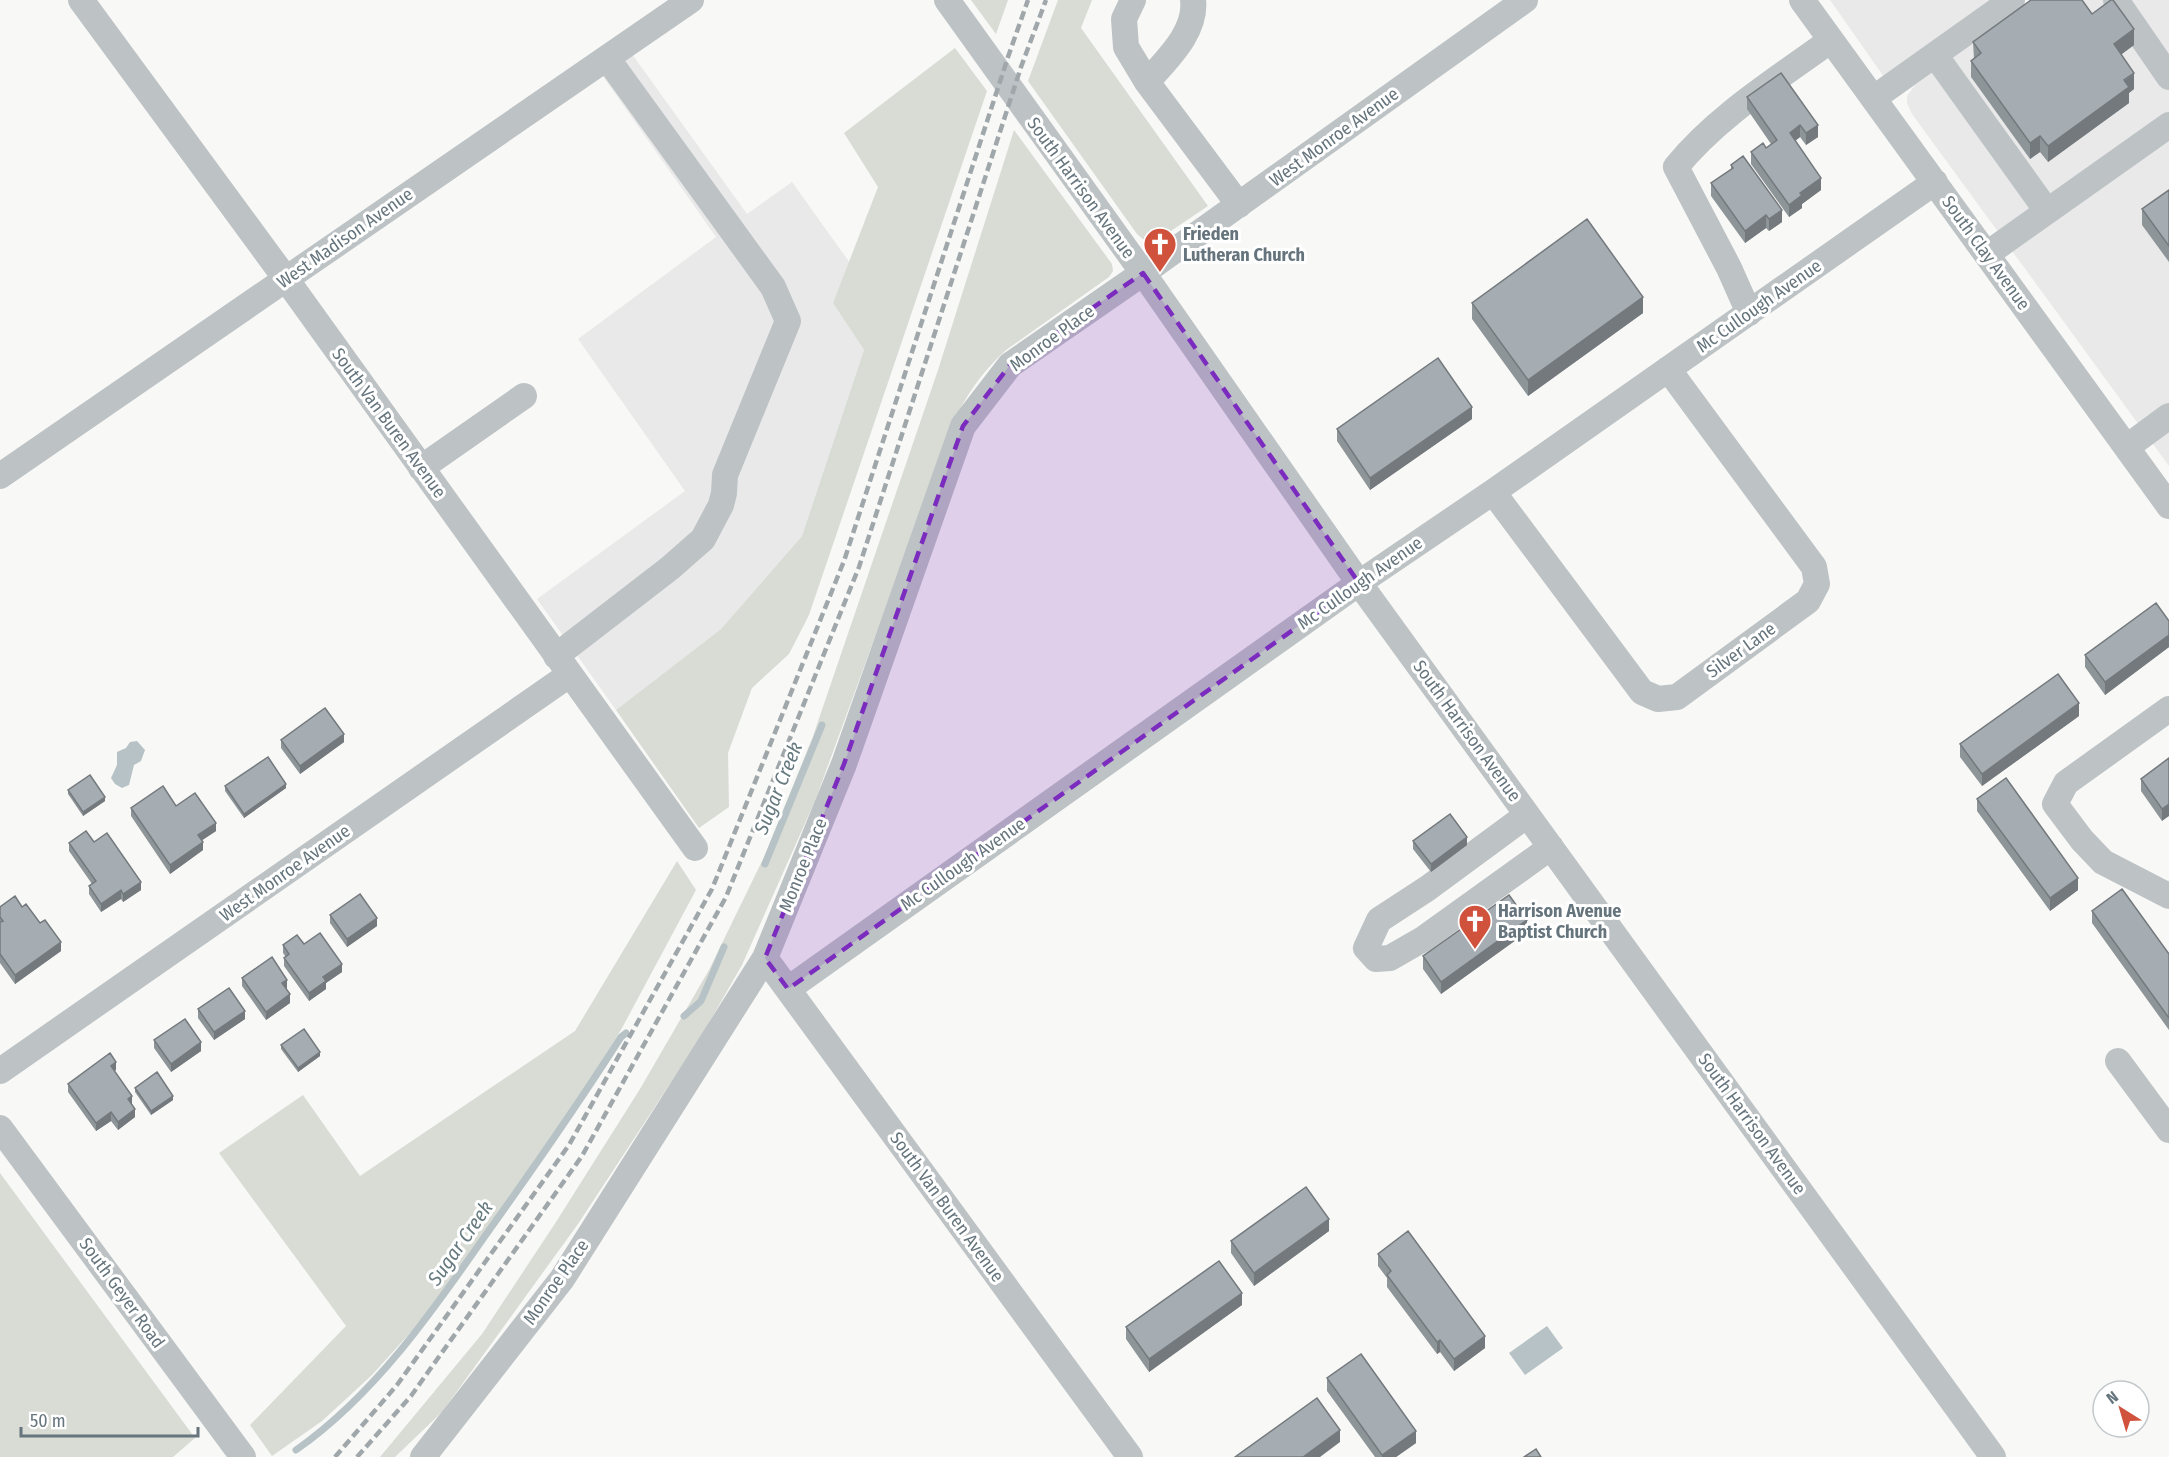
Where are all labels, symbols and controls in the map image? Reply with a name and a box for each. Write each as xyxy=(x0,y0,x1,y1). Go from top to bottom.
street label: West Monroe Avenue xyxy=(1265,83,1403,191)
street label: South Harrison Avenue xyxy=(1022,113,1140,263)
street label: West Madison Avenue xyxy=(273,183,417,293)
street label: South Clay Avenue xyxy=(1937,192,2035,315)
place label: Frieden Lutheran Church xyxy=(1183,223,1305,266)
church icon: Frieden Lutheran Church xyxy=(1142,226,1178,273)
street label: Mc Cullough Avenue xyxy=(1692,255,1826,357)
street label: Monroe Place xyxy=(1005,300,1099,376)
street label: South Van Buren Avenue xyxy=(327,344,451,502)
street label: Mc Cullough Avenue xyxy=(1293,532,1427,634)
street label: Silver Lane xyxy=(1702,617,1780,683)
street label: South Harrison Avenue xyxy=(1408,656,1526,806)
water label: Sugar Creek xyxy=(748,738,807,839)
street label: Mc Cullough Avenue xyxy=(896,813,1030,915)
street label: Monroe Place xyxy=(774,815,832,915)
street label: West Monroe Avenue xyxy=(216,820,355,926)
place label: Harrison Avenue Baptist Church xyxy=(1498,900,1621,943)
church icon: Harrison Avenue Baptist Church xyxy=(1457,903,1493,950)
street label: South Harrison Avenue xyxy=(1693,1049,1811,1199)
street label: South Van Buren Avenue xyxy=(885,1128,1009,1286)
water label: Sugar Creek xyxy=(422,1196,498,1291)
street label: South Geyer Road xyxy=(75,1233,169,1353)
street label: Monroe Place xyxy=(519,1235,593,1329)
north arrow xyxy=(2091,1379,2151,1439)
text: N xyxy=(2103,1387,2122,1408)
scale bar xyxy=(21,1400,198,1438)
text: 50 m xyxy=(30,1410,66,1432)

